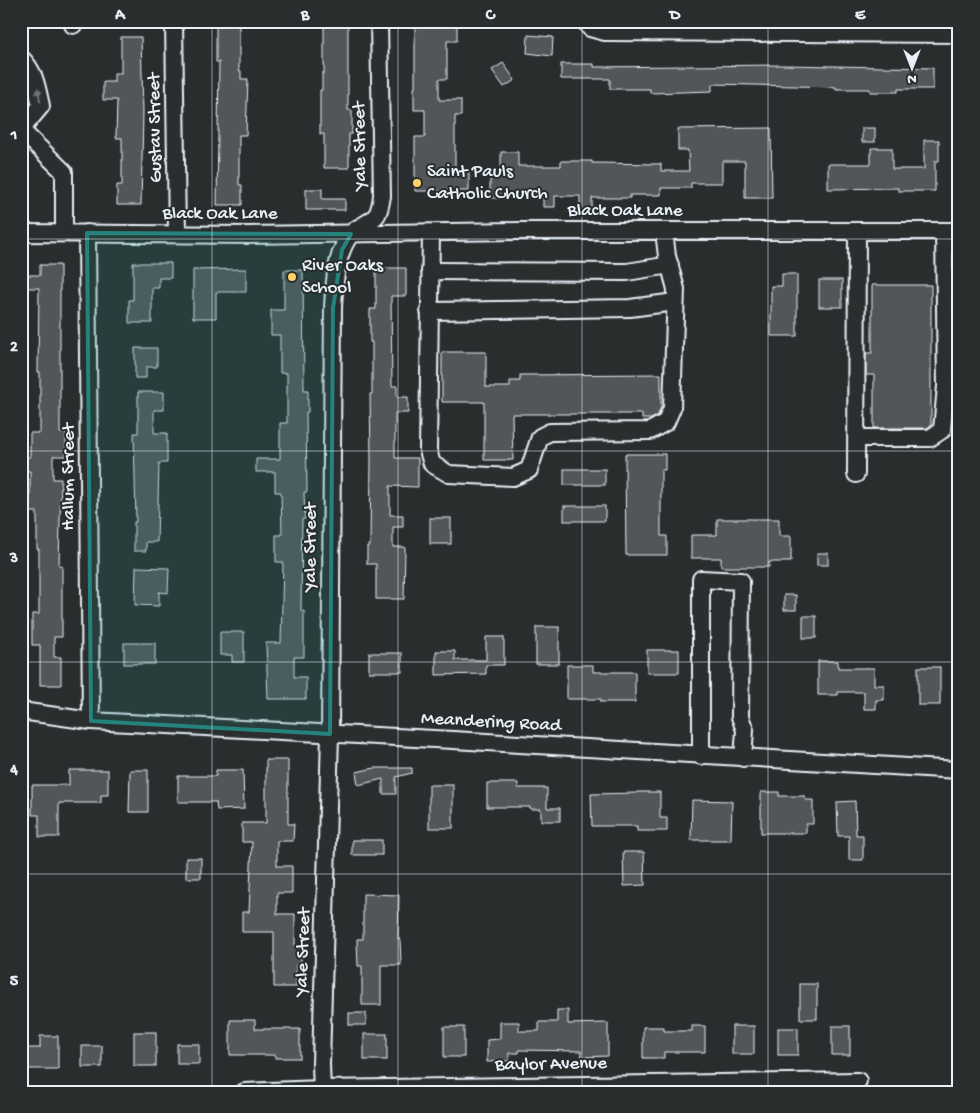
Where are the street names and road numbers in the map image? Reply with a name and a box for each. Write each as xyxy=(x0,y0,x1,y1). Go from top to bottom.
street label: Gustav Street xyxy=(144,71,168,183)
street label: Yale Street xyxy=(349,99,373,192)
street label: Black Oak Lane xyxy=(566,200,683,223)
street label: Black Oak Lane xyxy=(161,203,278,226)
street label: Hallum Street xyxy=(58,421,81,531)
street label: Yale Street xyxy=(300,500,323,593)
street label: Meandering Road xyxy=(420,708,563,738)
street label: Yale Street xyxy=(291,905,317,999)
street label: Baylor Avenue xyxy=(494,1053,607,1077)

